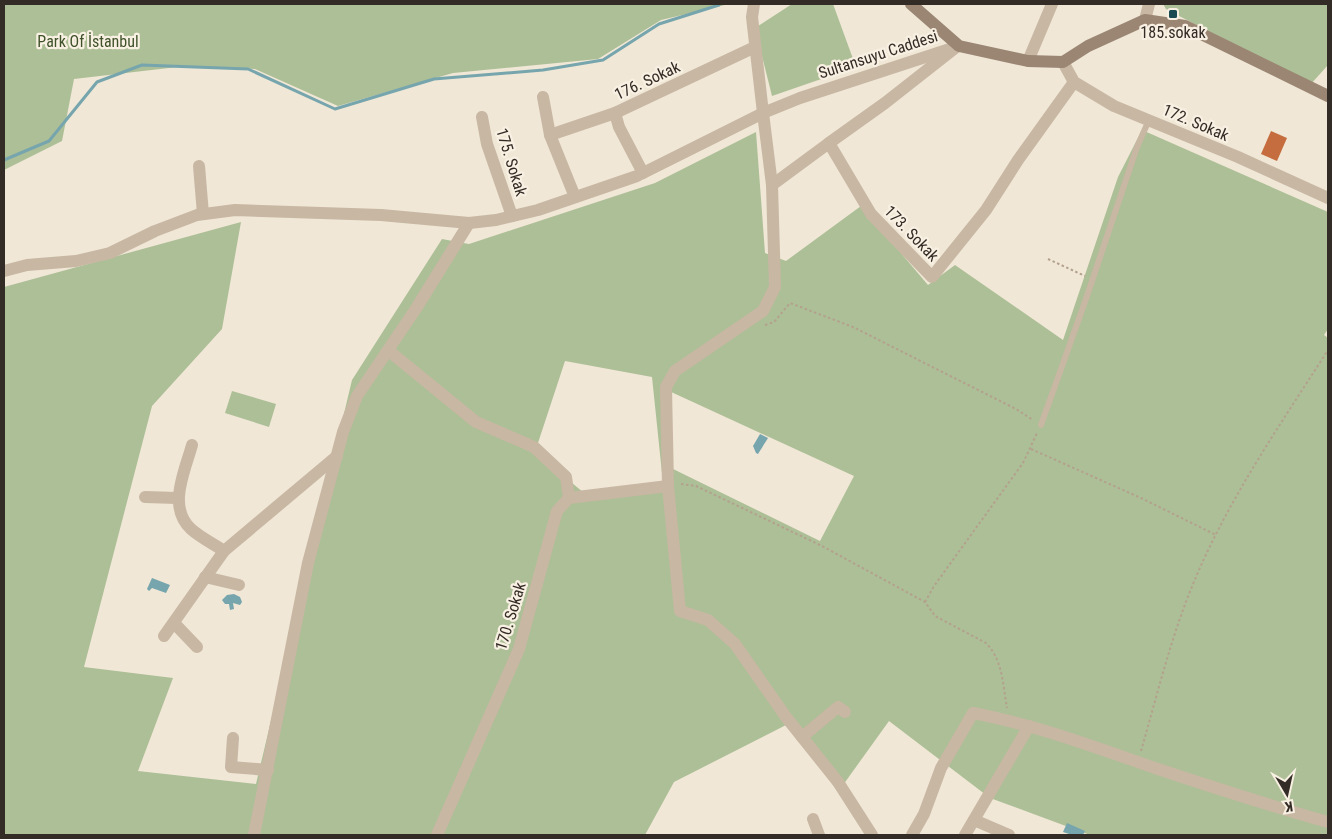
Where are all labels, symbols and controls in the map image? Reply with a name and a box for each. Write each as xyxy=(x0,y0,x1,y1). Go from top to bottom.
marker: 185.sokak xyxy=(1167,8,1179,20)
place label: 185.sokak xyxy=(1140,23,1206,42)
street label: Sultansuyu Caddesi xyxy=(816,26,940,83)
park label: Park Of İstanbul xyxy=(37,32,139,51)
street label: 176. Sokak xyxy=(611,57,684,104)
street label: 172. Sokak xyxy=(1160,100,1232,145)
street label: 175. Sokak xyxy=(492,126,531,199)
street label: 173. Sokak xyxy=(880,202,943,266)
street label: 170. Sokak xyxy=(491,579,530,652)
north arrow xyxy=(1262,769,1312,819)
text: K xyxy=(1284,798,1294,815)

